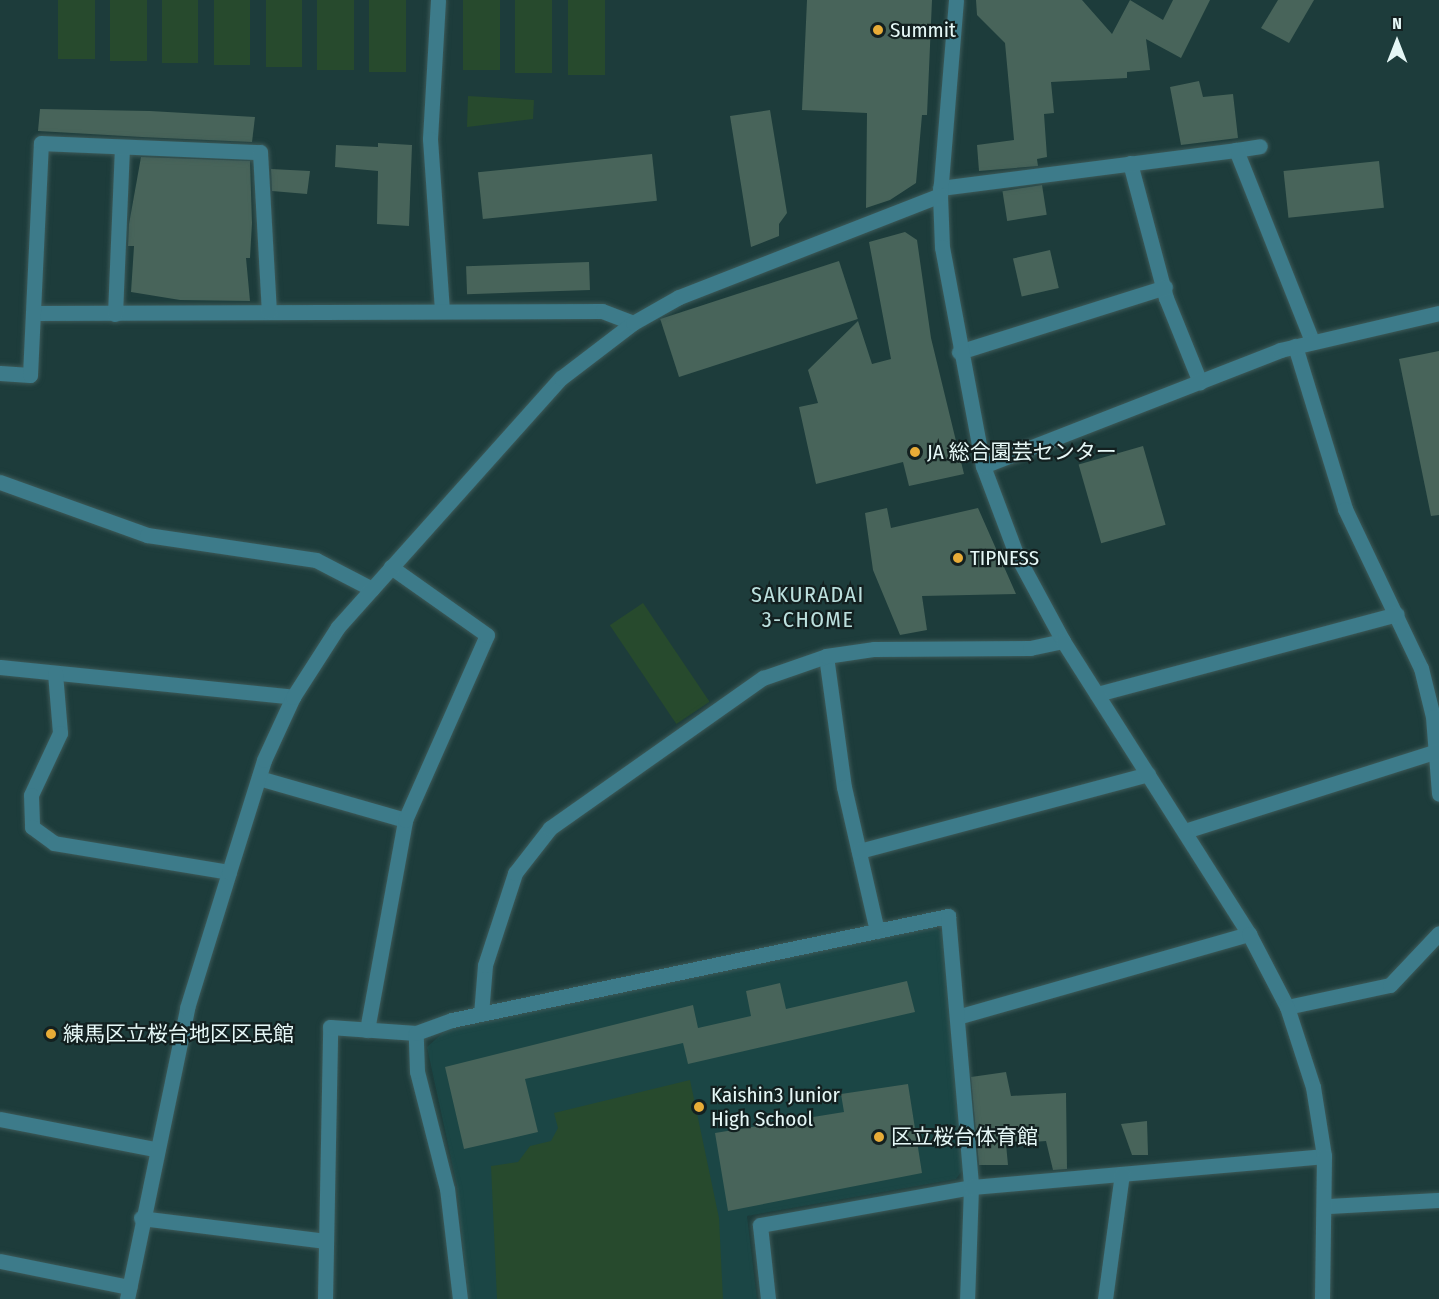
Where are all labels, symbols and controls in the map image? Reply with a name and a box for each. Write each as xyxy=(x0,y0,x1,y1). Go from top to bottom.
north arrow xyxy=(1367,12,1427,72)
text: N xyxy=(1392,14,1402,33)
place label: Summit xyxy=(890,17,956,43)
marker: Summit xyxy=(871,23,885,37)
place label: JA 総合園芸センター xyxy=(927,439,1117,465)
marker: JA 総合園芸センター xyxy=(908,445,922,459)
place label: TIPNESS xyxy=(970,545,1039,571)
marker: TIPNESS xyxy=(951,551,965,565)
district label: SAKURADAI 3-CHOME xyxy=(751,581,865,632)
place label: 練馬区立桜台地区区民館 xyxy=(63,1021,294,1047)
marker: 練馬区立桜台地区区民館 xyxy=(44,1027,58,1041)
place label: Kaishin3 Junior High School xyxy=(711,1082,840,1132)
marker: Kaishin3 Junior High School xyxy=(692,1100,706,1114)
place label: 区立桜台体育館 xyxy=(891,1124,1038,1150)
marker: 区立桜台体育館 xyxy=(872,1130,886,1144)

